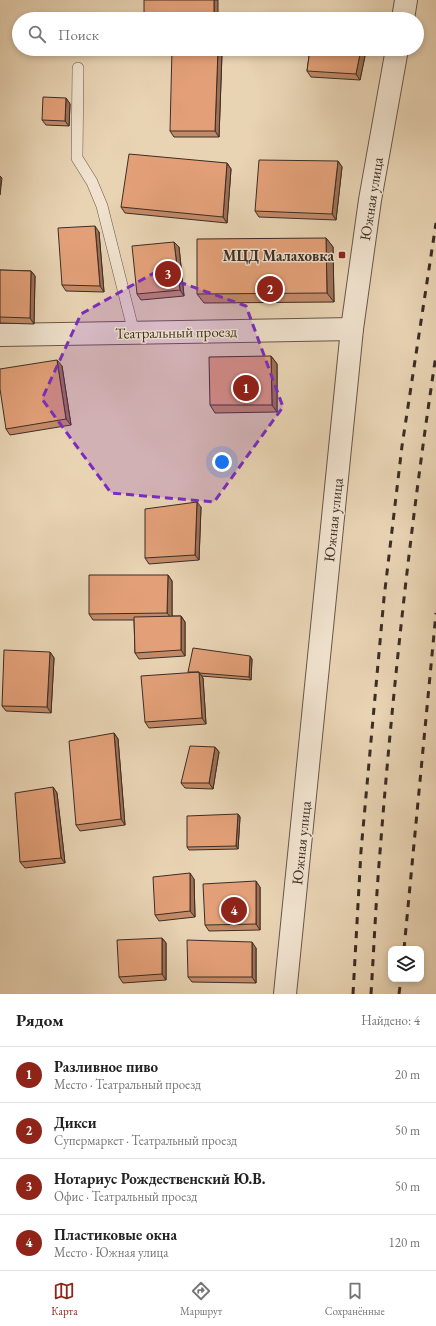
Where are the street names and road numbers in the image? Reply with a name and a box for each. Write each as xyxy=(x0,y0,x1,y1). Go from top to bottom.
street label: Южная улица xyxy=(355,156,387,242)
street label: Театральный проезд xyxy=(115,321,237,343)
street label: Южная улица xyxy=(319,477,347,563)
street label: Южная улица xyxy=(287,800,315,886)

